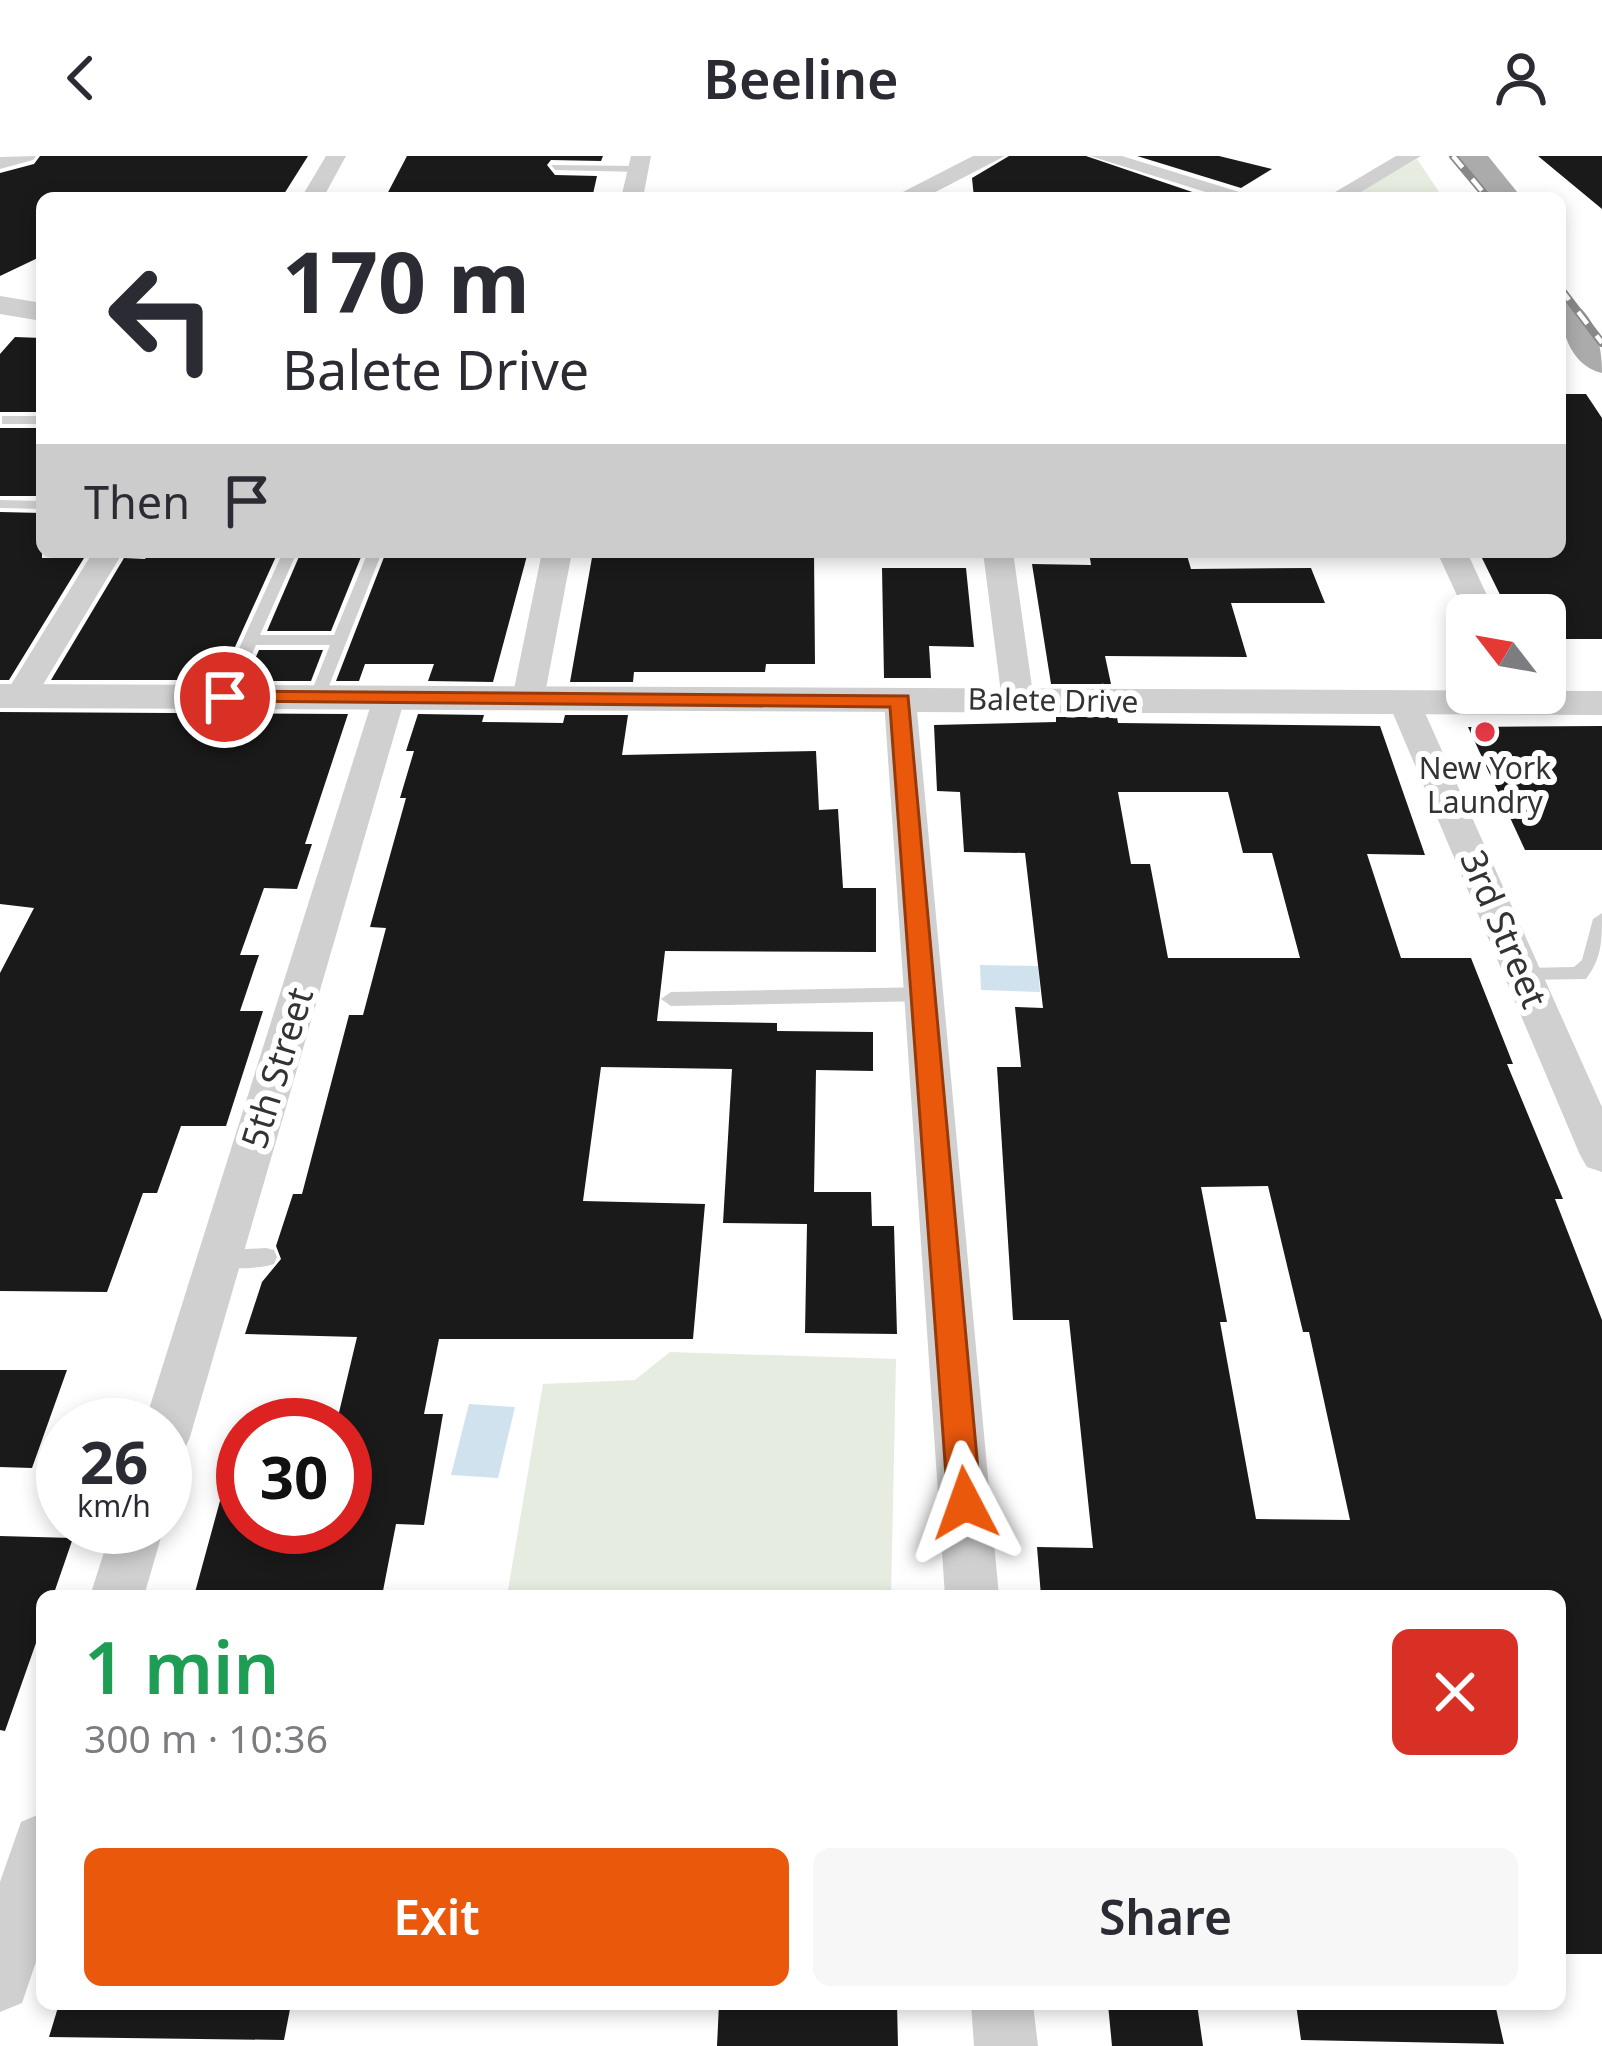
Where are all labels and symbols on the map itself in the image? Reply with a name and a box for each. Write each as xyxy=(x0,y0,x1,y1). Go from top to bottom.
north arrow xyxy=(1446,594,1566,714)
pin xyxy=(174,646,276,748)
street label: Balete Drive xyxy=(967,678,1139,721)
marker: New York Laundry xyxy=(1472,719,1498,745)
place label: New York Laundry xyxy=(1419,747,1551,822)
street label: 3rd Street xyxy=(1449,842,1560,1015)
street label: 5th Street xyxy=(229,981,324,1154)
speed limit sign: 30 xyxy=(216,1398,372,1554)
position arrow xyxy=(902,1440,1028,1566)

